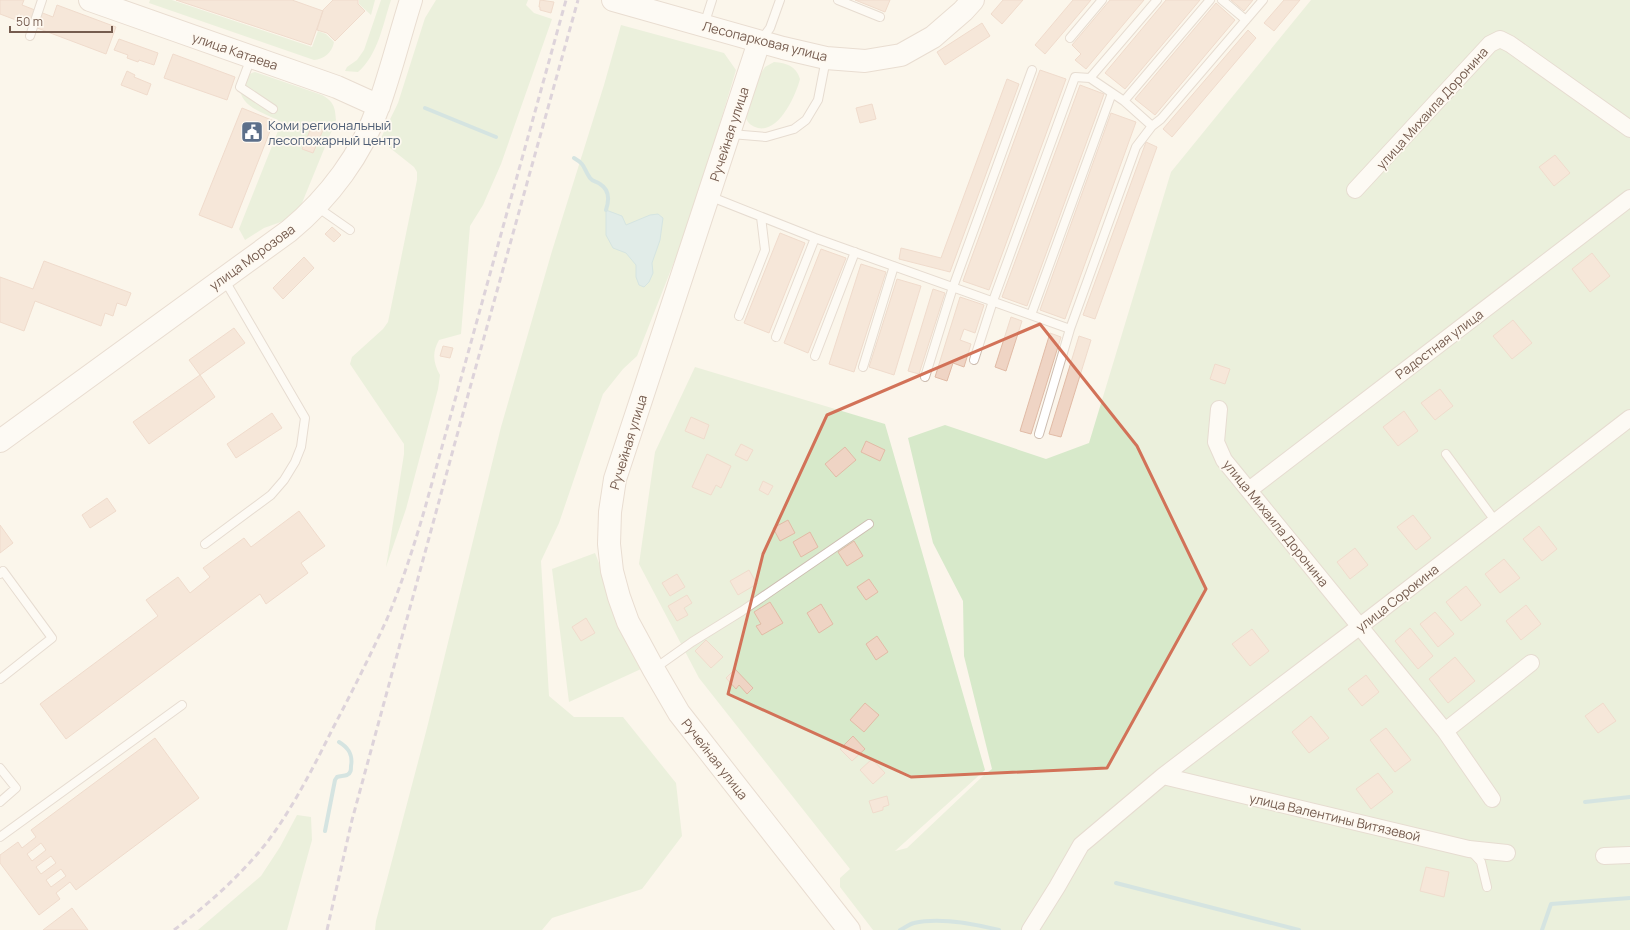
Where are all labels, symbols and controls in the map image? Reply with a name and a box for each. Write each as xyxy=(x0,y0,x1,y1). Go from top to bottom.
scale bar xyxy=(10,8,112,34)
text: 50 m xyxy=(16,13,43,30)
street label: Лесопарковая улица xyxy=(701,17,829,65)
street label: улица Катаева xyxy=(190,28,280,74)
street label: улица Михаила Доронина xyxy=(1372,43,1492,173)
street label: Ручейная улица xyxy=(705,85,753,183)
place label: Коми региональный лесопожарный центр xyxy=(268,116,401,149)
public building icon: Коми региональный лесопожарный центр xyxy=(239,119,265,145)
street label: улица Морозова xyxy=(206,220,298,294)
street label: Радостная улица xyxy=(1391,305,1487,383)
street label: Ручейная улица xyxy=(605,392,651,492)
street label: улица Михаила Доронина xyxy=(1219,456,1333,590)
street label: улица Сорокина xyxy=(1352,560,1442,636)
street label: Ручейная улица xyxy=(678,715,752,803)
street label: улица Валентины Витязевой xyxy=(1248,789,1422,845)

